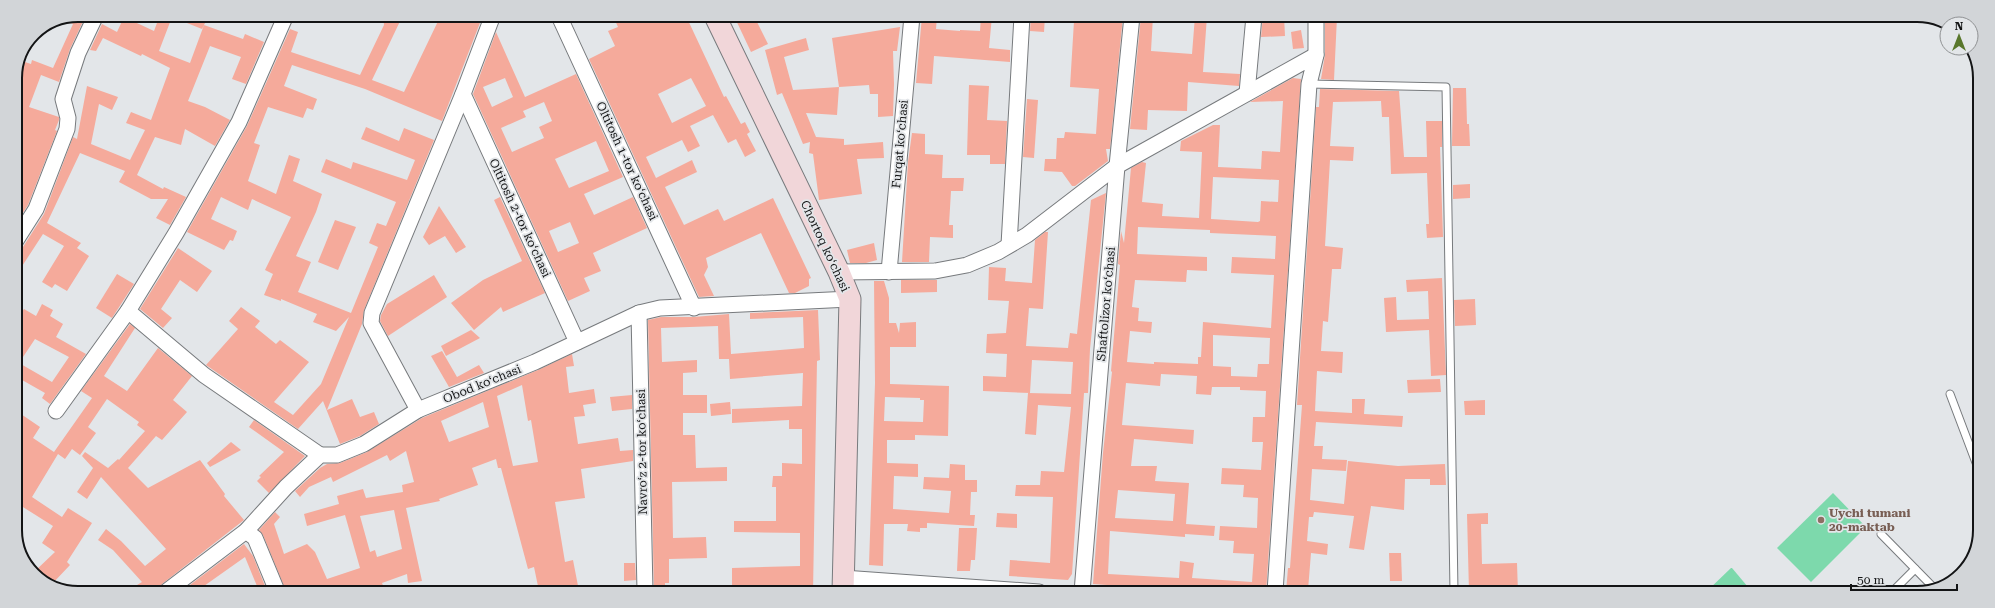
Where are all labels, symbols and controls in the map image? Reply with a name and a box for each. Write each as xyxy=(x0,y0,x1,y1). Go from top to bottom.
north arrow xyxy=(1939,16,1979,56)
text: N xyxy=(1955,20,1964,33)
street label: Oltitosh 1-tor koʻchasi xyxy=(593,99,661,223)
street label: Furqat koʻchasi xyxy=(889,99,911,189)
street label: Oltitosh 2-tor koʻchasi xyxy=(486,156,554,280)
street label: Chortoq koʻchasi xyxy=(798,198,852,294)
street label: Shaftolizor koʻchasi xyxy=(1094,246,1118,362)
street label: Obod koʻchasi xyxy=(441,362,523,406)
street label: Navroʻz 2-tor koʻchasi xyxy=(634,389,650,515)
place label: Uychi tumani 20-maktab xyxy=(1829,506,1910,534)
marker: Uychi tumani 20-maktab xyxy=(1816,515,1826,525)
scale bar xyxy=(1851,566,1957,592)
text: 50 m xyxy=(1857,573,1884,587)

